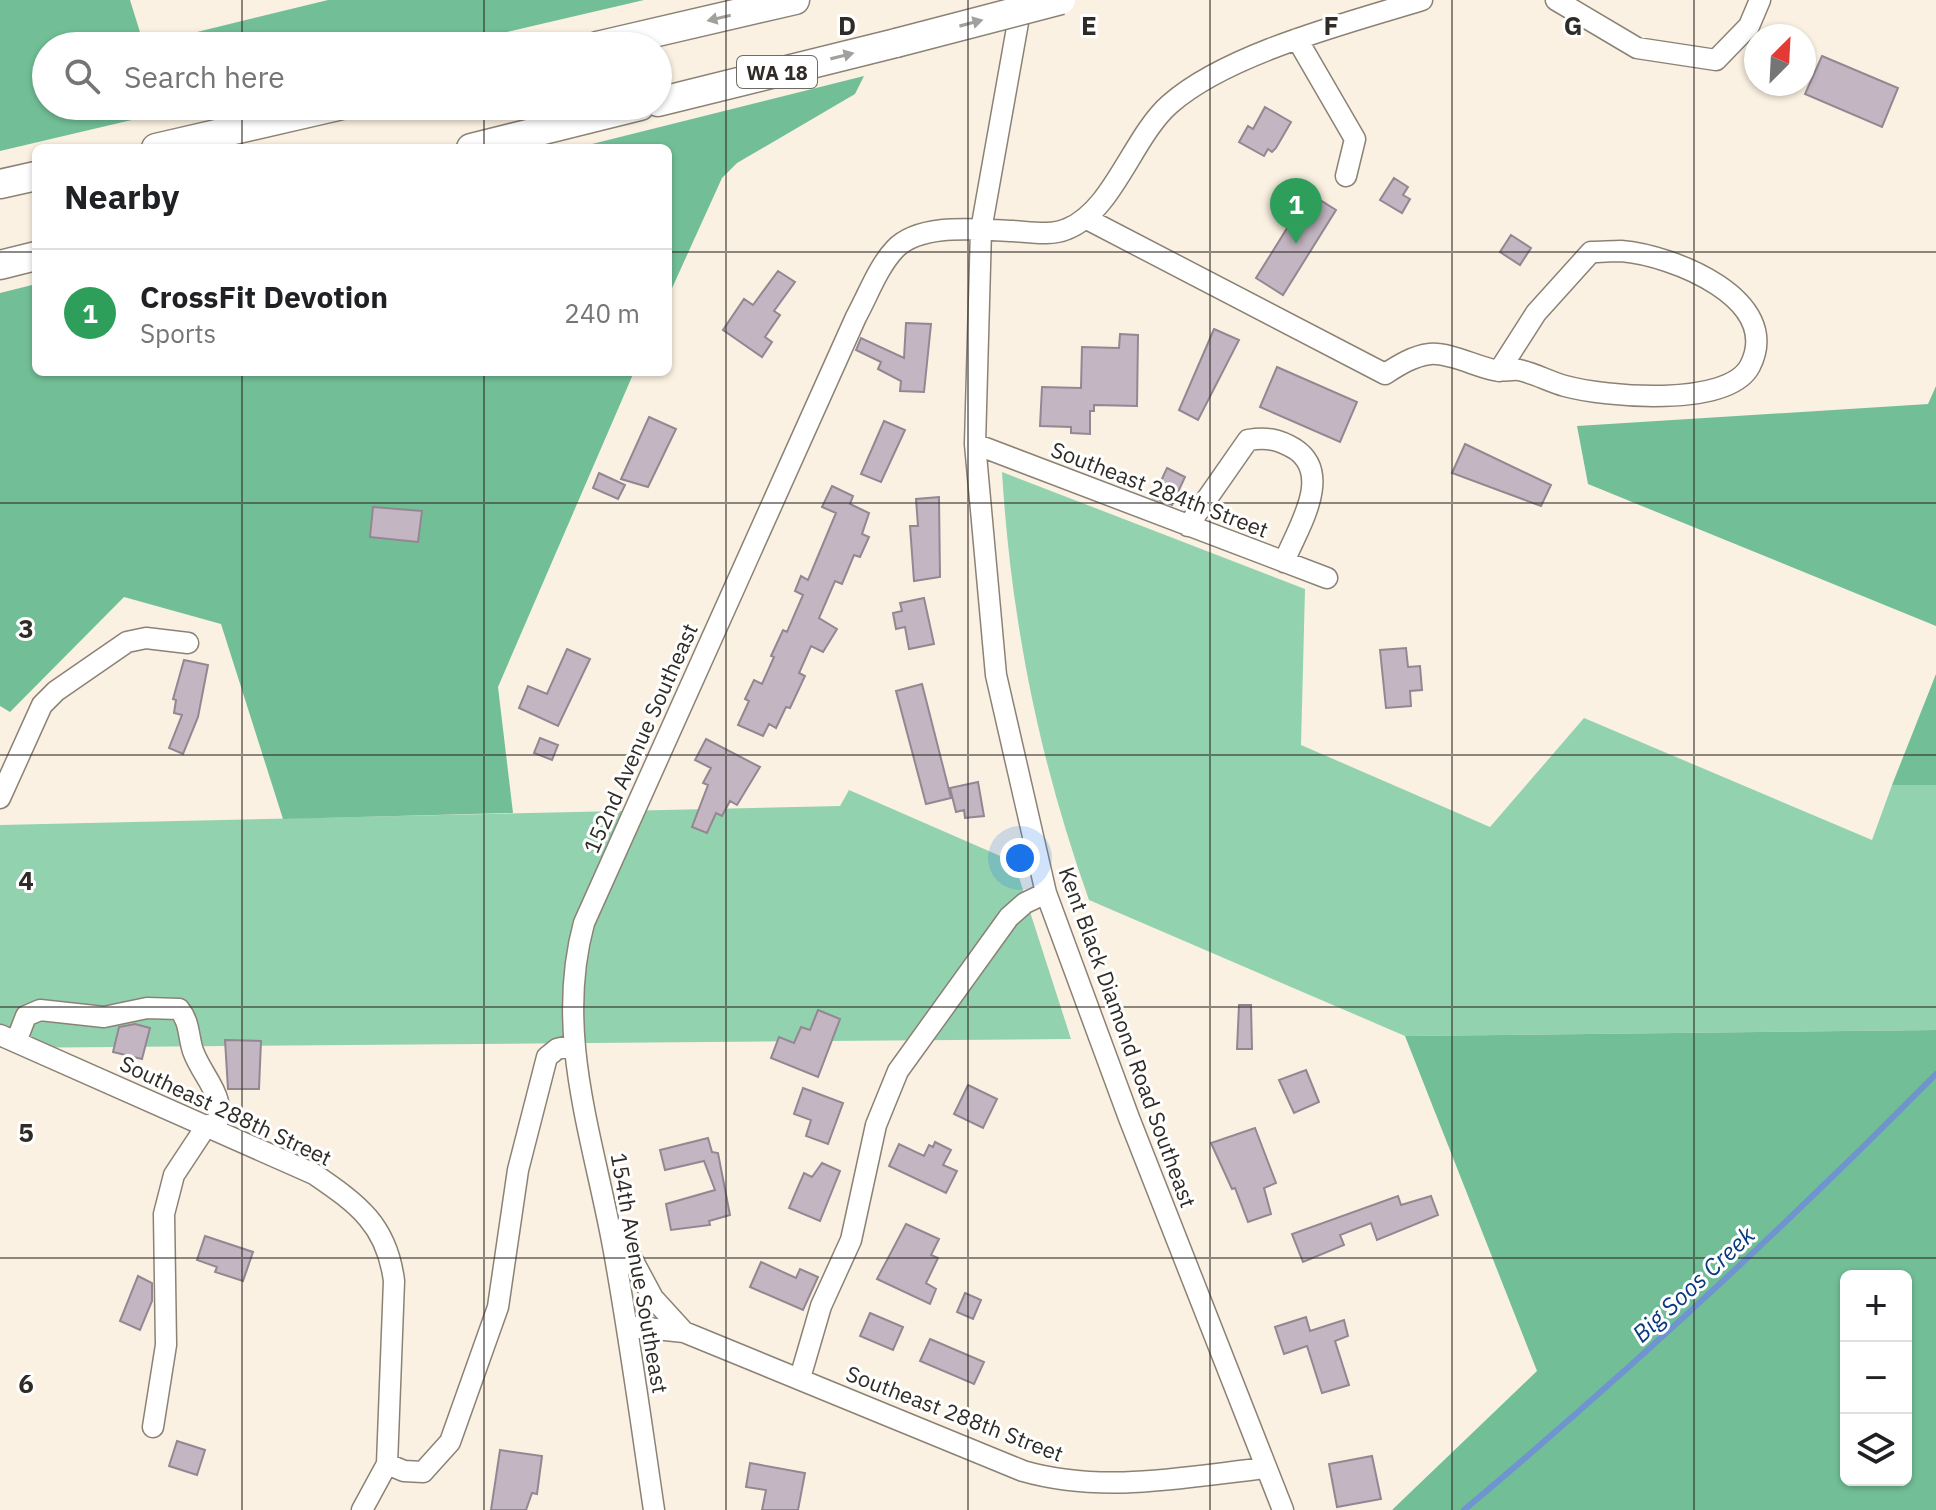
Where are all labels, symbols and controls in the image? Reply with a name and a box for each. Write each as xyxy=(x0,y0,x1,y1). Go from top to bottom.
text: D xyxy=(838,8,856,42)
text: E xyxy=(1081,8,1097,42)
text: F xyxy=(1323,8,1339,42)
text: G xyxy=(1564,8,1582,42)
one-way arrow xyxy=(706,12,731,24)
one-way arrow xyxy=(959,17,984,29)
north arrow xyxy=(1744,24,1816,96)
search box xyxy=(32,32,672,120)
one-way arrow xyxy=(830,49,855,62)
icon: search xyxy=(60,54,104,98)
road number: WA 18 xyxy=(737,56,817,88)
text: Search here xyxy=(124,57,285,96)
text: Nearby xyxy=(64,174,179,218)
pin: 1 xyxy=(1270,178,1322,244)
text: CrossFit Devotion xyxy=(140,277,388,316)
text: 1 xyxy=(82,296,98,330)
text: 240 m xyxy=(564,296,640,330)
text: Sports xyxy=(140,316,216,350)
street label: Southeast 284th Street xyxy=(1047,434,1273,544)
text: 3 xyxy=(18,611,34,645)
street label: 152nd Avenue Southeast xyxy=(576,619,704,857)
your location xyxy=(1000,838,1040,878)
text: 4 xyxy=(18,863,34,897)
street label: Kent Black Diamond Road Southeast xyxy=(1053,863,1203,1211)
street label: Southeast 288th Street xyxy=(115,1048,337,1172)
text: 5 xyxy=(18,1115,34,1149)
street label: 154th Avenue Southeast xyxy=(605,1151,675,1395)
water label: Big Soos Creek xyxy=(1625,1219,1762,1349)
map controls xyxy=(1840,1270,1912,1486)
button: + xyxy=(1840,1270,1912,1342)
button: − xyxy=(1840,1342,1912,1414)
street label: Southeast 288th Street xyxy=(842,1358,1068,1468)
text: 6 xyxy=(18,1366,34,1400)
button: layers xyxy=(1840,1414,1912,1486)

